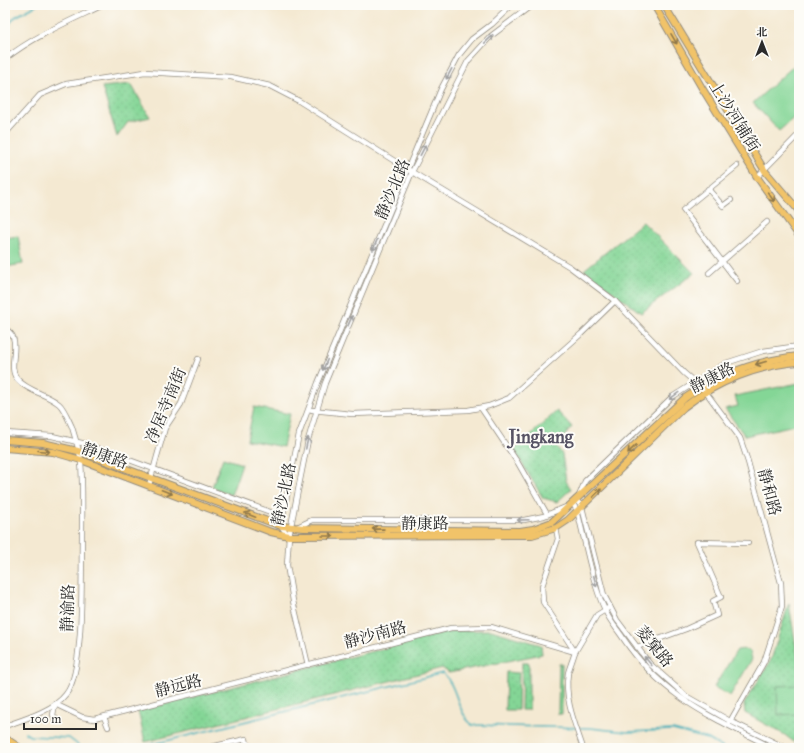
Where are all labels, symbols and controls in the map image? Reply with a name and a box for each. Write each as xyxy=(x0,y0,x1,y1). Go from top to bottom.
north arrow xyxy=(742,22,782,62)
text: 北 xyxy=(757,26,768,39)
one-way arrow xyxy=(670,33,678,45)
one-way arrow xyxy=(484,34,494,44)
one-way arrow xyxy=(444,68,452,80)
street label: 上沙河铺街 xyxy=(705,77,764,155)
one-way arrow xyxy=(420,144,427,156)
street label: 静沙北路 xyxy=(371,156,414,222)
one-way arrow xyxy=(767,191,775,202)
one-way arrow xyxy=(371,239,379,251)
one-way arrow xyxy=(347,315,355,327)
one-way arrow xyxy=(321,358,328,370)
street label: 静康路 xyxy=(687,358,738,397)
one-way arrow xyxy=(754,360,767,367)
street label: 净居寺南街 xyxy=(141,365,190,446)
one-way arrow xyxy=(669,392,680,400)
district label: Jingkang xyxy=(507,426,574,449)
one-way arrow xyxy=(304,437,312,450)
street label: 静康路 xyxy=(79,438,131,473)
one-way arrow xyxy=(627,444,637,454)
one-way arrow xyxy=(37,447,50,454)
street label: 静沙北路 xyxy=(268,461,299,527)
street label: 静和路 xyxy=(754,466,785,518)
one-way arrow xyxy=(160,488,172,496)
one-way arrow xyxy=(592,488,602,498)
one-way arrow xyxy=(244,511,256,519)
street label: 静康路 xyxy=(401,514,449,533)
one-way arrow xyxy=(517,516,530,524)
one-way arrow xyxy=(372,525,385,533)
one-way arrow xyxy=(321,532,334,540)
one-way arrow xyxy=(592,575,600,588)
street label: 静渝路 xyxy=(57,584,78,632)
street label: 静沙南路 xyxy=(342,617,409,652)
street label: 菱窠路 xyxy=(632,622,677,671)
one-way arrow xyxy=(643,656,652,666)
street label: 静远路 xyxy=(153,670,204,701)
scale bar xyxy=(24,705,96,731)
text: 100 m xyxy=(30,712,61,726)

